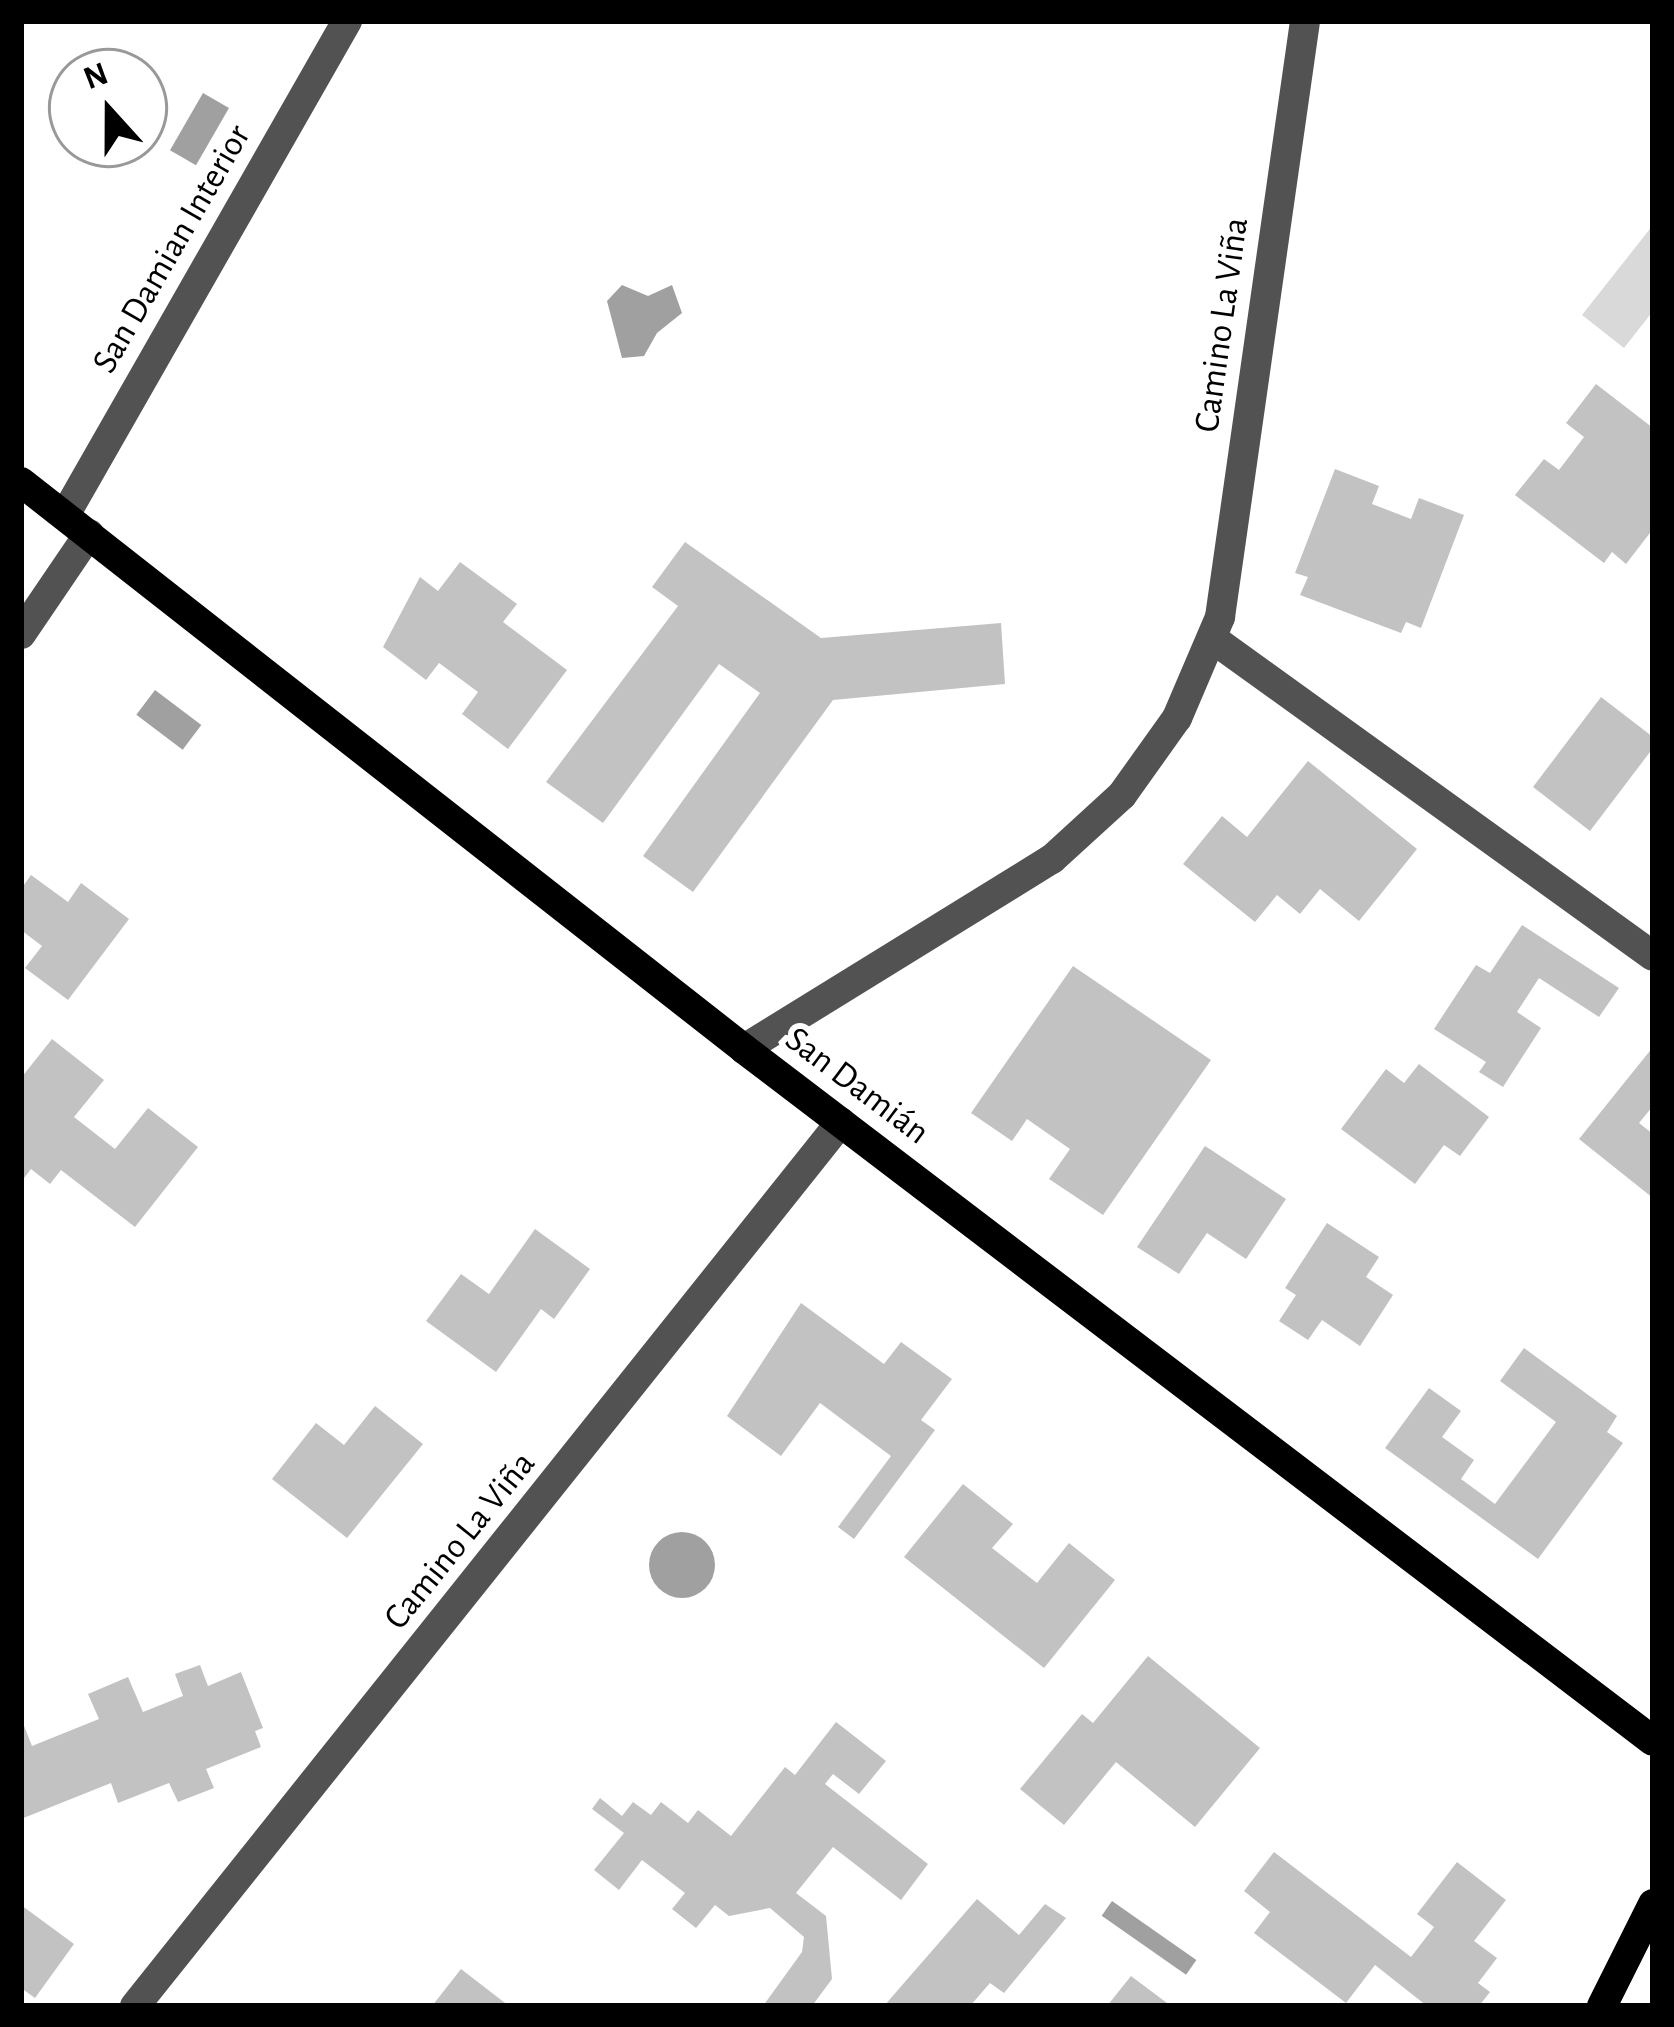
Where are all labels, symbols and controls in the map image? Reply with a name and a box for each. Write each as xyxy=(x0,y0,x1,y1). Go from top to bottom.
north arrow xyxy=(48,48,168,168)
text: N xyxy=(79,57,113,96)
street label: San Damian Interior xyxy=(83,117,261,381)
street label: Camino La Viña xyxy=(1186,215,1258,435)
street label: San Damián xyxy=(777,1018,937,1154)
street label: Camino La Viña xyxy=(375,1443,545,1639)

